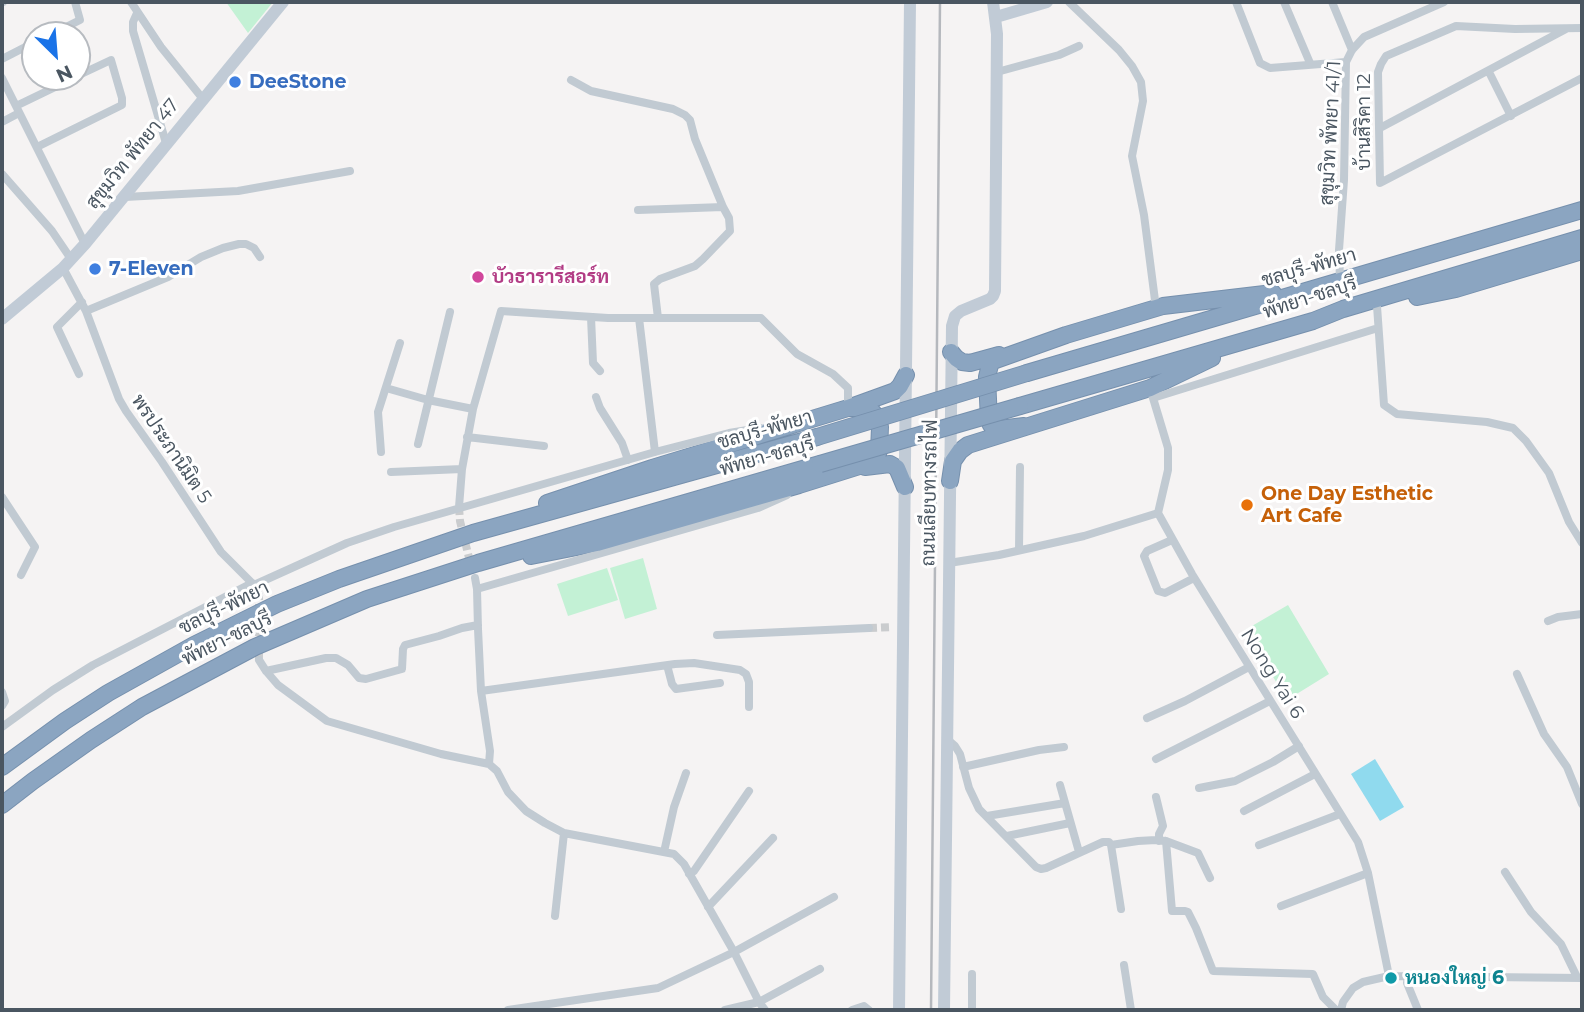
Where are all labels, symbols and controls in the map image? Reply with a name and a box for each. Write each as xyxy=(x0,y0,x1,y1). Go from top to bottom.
north arrow xyxy=(21,21,91,91)
text: N xyxy=(52,60,76,87)
street label: สุขุมวิท พัทยา 41/1 xyxy=(1316,60,1346,206)
place label: DeeStone xyxy=(249,71,346,93)
street label: บ้านสิริคา 12 xyxy=(1353,73,1375,171)
marker: DeeStone xyxy=(227,74,243,90)
street label: สุขุมวิท พัทยา 47 xyxy=(82,94,184,214)
street label: ชลบุรี-พัทยา xyxy=(1259,244,1359,292)
place label: 7-Eleven xyxy=(109,258,194,280)
marker: 7-Eleven xyxy=(87,261,103,277)
place label: บัวธารารีสอร์ท xyxy=(492,266,609,288)
marker: บัวธารารีสอร์ท xyxy=(470,269,486,285)
street label: พัทยา-ชลบุรี xyxy=(1260,272,1360,324)
street label: พรประภานิมิต 5 xyxy=(126,390,216,508)
street label: ชลบุรี-พัทยา xyxy=(715,406,815,454)
street label: ถนนเลียบทางรถไฟ xyxy=(917,419,943,567)
street label: พัทยา-ชลบุรี xyxy=(717,433,817,481)
place label: One Day Esthetic Art Cafe xyxy=(1261,483,1433,527)
marker: One Day Esthetic Art Cafe xyxy=(1239,497,1255,513)
street label: ชลบุรี-พัทยา xyxy=(175,576,273,640)
street label: พัทยา-ชลบุรี xyxy=(178,607,276,671)
street label: Nong Yai 6 xyxy=(1235,625,1309,723)
place label: หนองใหญ่ 6 xyxy=(1405,967,1504,989)
marker: หนองใหญ่ 6 xyxy=(1383,970,1399,986)

